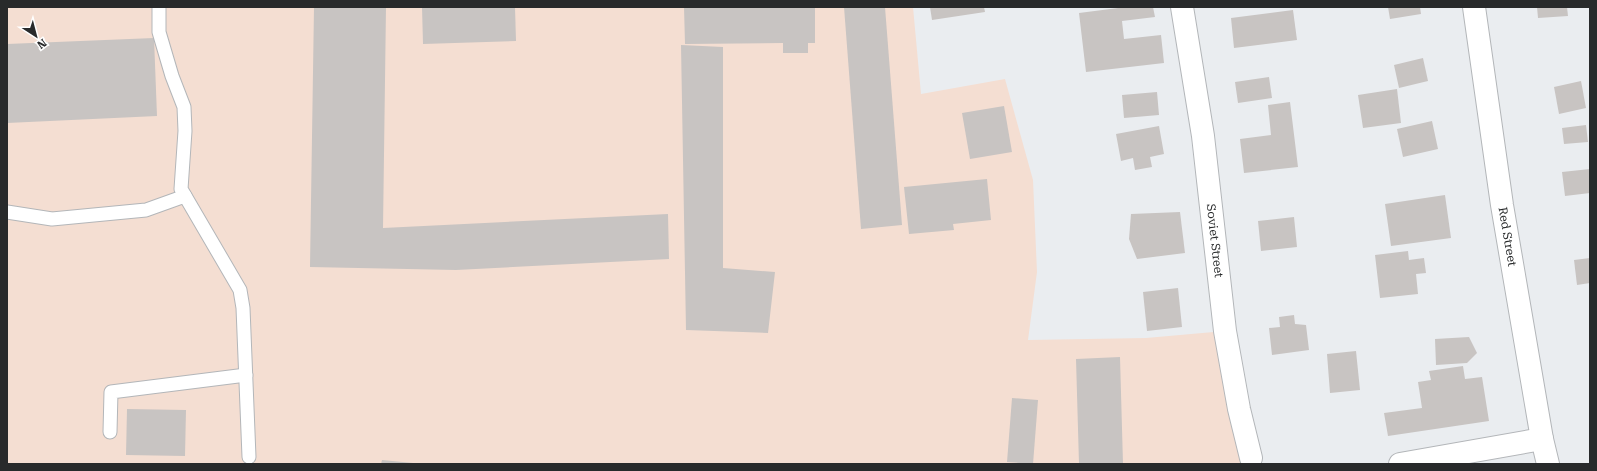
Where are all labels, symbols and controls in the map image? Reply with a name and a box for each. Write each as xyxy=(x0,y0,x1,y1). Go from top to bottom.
north arrow xyxy=(16,16,56,56)
text: N xyxy=(34,36,49,52)
street label: Soviet Street xyxy=(1204,203,1226,279)
street label: Red Street xyxy=(1495,206,1519,268)

